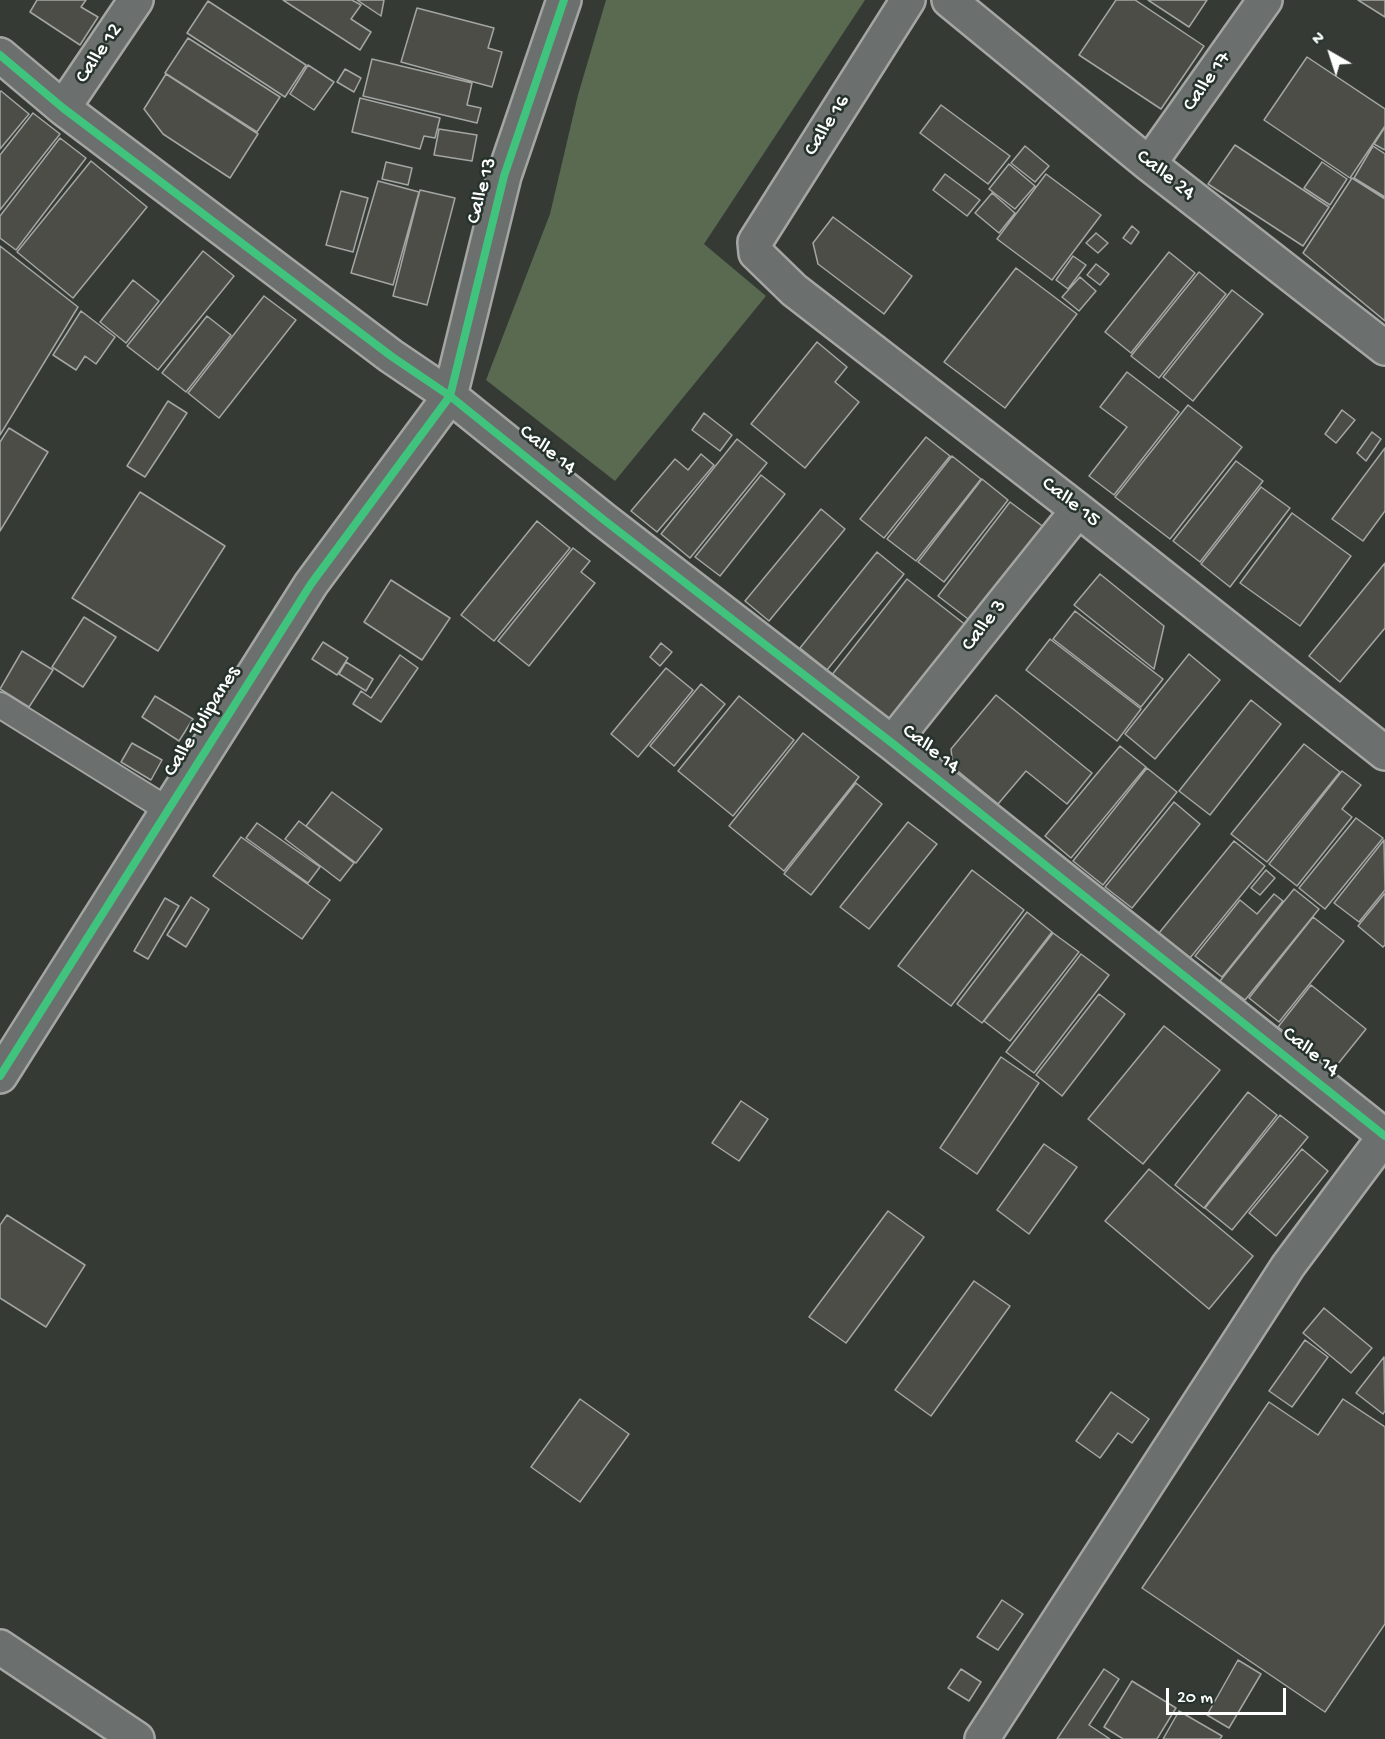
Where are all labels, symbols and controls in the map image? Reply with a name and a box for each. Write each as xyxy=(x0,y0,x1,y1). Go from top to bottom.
street label: Calle 12 xyxy=(71,19,129,89)
north arrow xyxy=(1301,24,1361,84)
text: N xyxy=(1309,29,1329,50)
street label: Calle 17 xyxy=(1178,47,1238,117)
street label: Calle 16 xyxy=(800,91,856,161)
street label: Calle 24 xyxy=(1130,145,1200,207)
street label: Calle 13 xyxy=(462,155,504,227)
street label: Calle 14 xyxy=(513,420,581,482)
street label: Calle 15 xyxy=(1036,472,1104,534)
street label: Calle 3 xyxy=(957,595,1013,657)
street label: Calle Tulipanes xyxy=(159,662,247,782)
street label: Calle 14 xyxy=(896,720,964,780)
street label: Calle 14 xyxy=(1276,1022,1344,1084)
scale bar xyxy=(1169,1676,1289,1714)
text: 20 m xyxy=(1177,1688,1213,1709)

